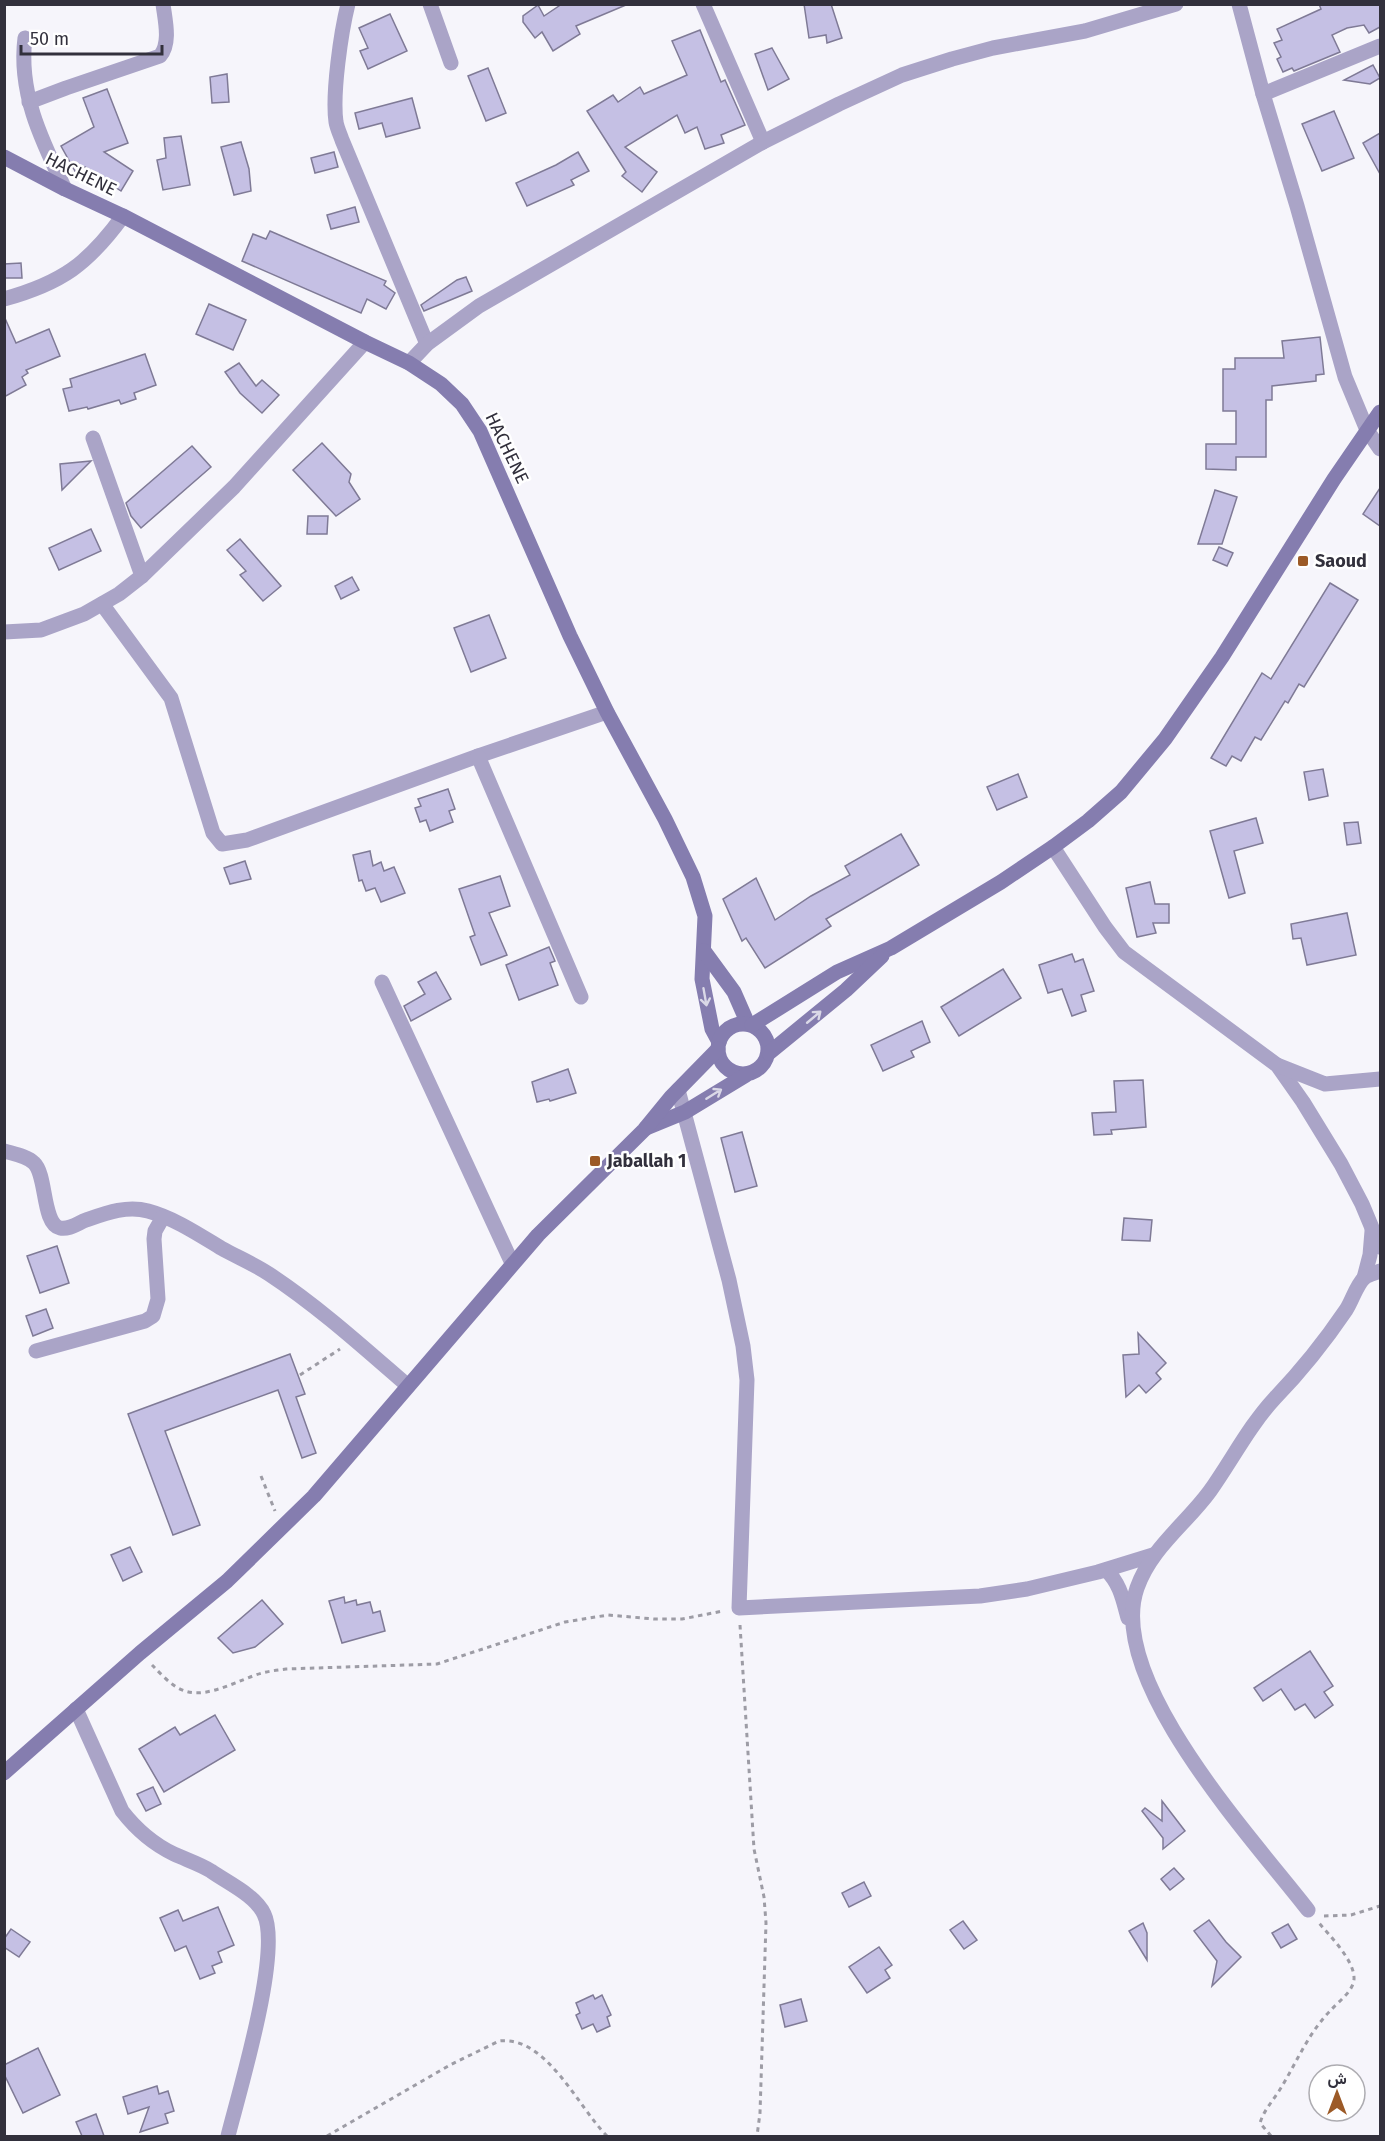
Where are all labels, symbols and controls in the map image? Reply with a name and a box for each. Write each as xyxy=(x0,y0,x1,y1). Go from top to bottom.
scale bar xyxy=(21,18,162,56)
text: 50 m xyxy=(30,28,69,50)
street label: HACHENE xyxy=(42,147,120,201)
street label: HACHENE xyxy=(480,409,534,487)
place label: Saoud xyxy=(1315,550,1367,572)
marker: Saoud xyxy=(1296,554,1310,568)
one-way arrow xyxy=(700,987,711,1007)
one-way arrow xyxy=(806,1010,821,1024)
one-way arrow xyxy=(705,1088,722,1100)
place label: Jaballah 1 xyxy=(606,1150,686,1172)
marker: Jaballah 1 xyxy=(588,1154,602,1168)
north arrow xyxy=(1307,2063,1367,2123)
text: ش xyxy=(1327,2069,1347,2088)

